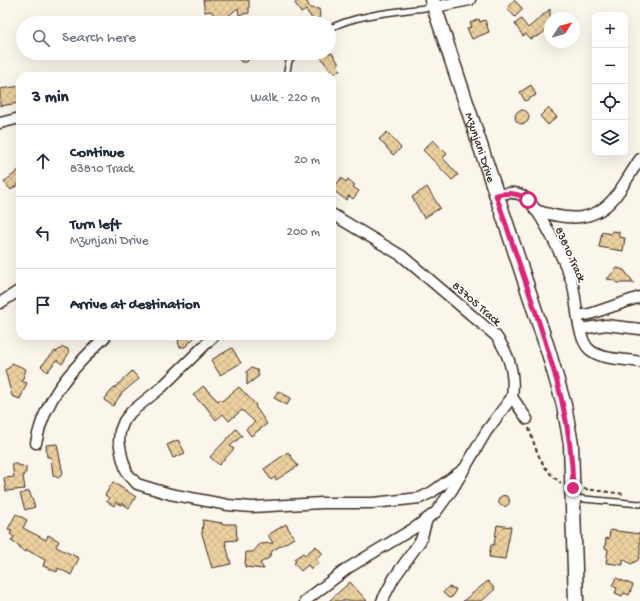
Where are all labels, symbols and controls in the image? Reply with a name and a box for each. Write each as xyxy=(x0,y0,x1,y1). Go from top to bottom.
north arrow xyxy=(544,12,580,48)
map controls xyxy=(592,12,628,156)
button: + xyxy=(592,12,628,48)
search box xyxy=(16,16,336,60)
icon: search xyxy=(30,27,52,49)
text: Search here xyxy=(62,29,136,47)
button: − xyxy=(592,48,628,84)
button: locate xyxy=(592,84,628,120)
text: 3 min xyxy=(32,88,69,108)
text: Walk · 220 m xyxy=(250,91,320,106)
street label: Mzunjani Drive xyxy=(461,111,497,185)
button: layers xyxy=(592,120,628,156)
text: Continue xyxy=(70,144,124,162)
icon: ahead xyxy=(32,150,54,172)
text: 20 m xyxy=(294,153,320,168)
text: 83810 Track xyxy=(70,162,134,177)
route start xyxy=(519,191,537,209)
text: Turn left xyxy=(70,216,121,234)
icon: left xyxy=(32,222,54,244)
text: 200 m xyxy=(287,225,320,240)
street label: 83810 Track xyxy=(551,225,588,286)
text: Mzunjani Drive xyxy=(70,234,148,249)
street label: 83705 Track xyxy=(448,280,504,331)
icon: arrive xyxy=(32,294,54,316)
text: Arrive at destination xyxy=(70,296,200,314)
route end xyxy=(564,479,582,497)

